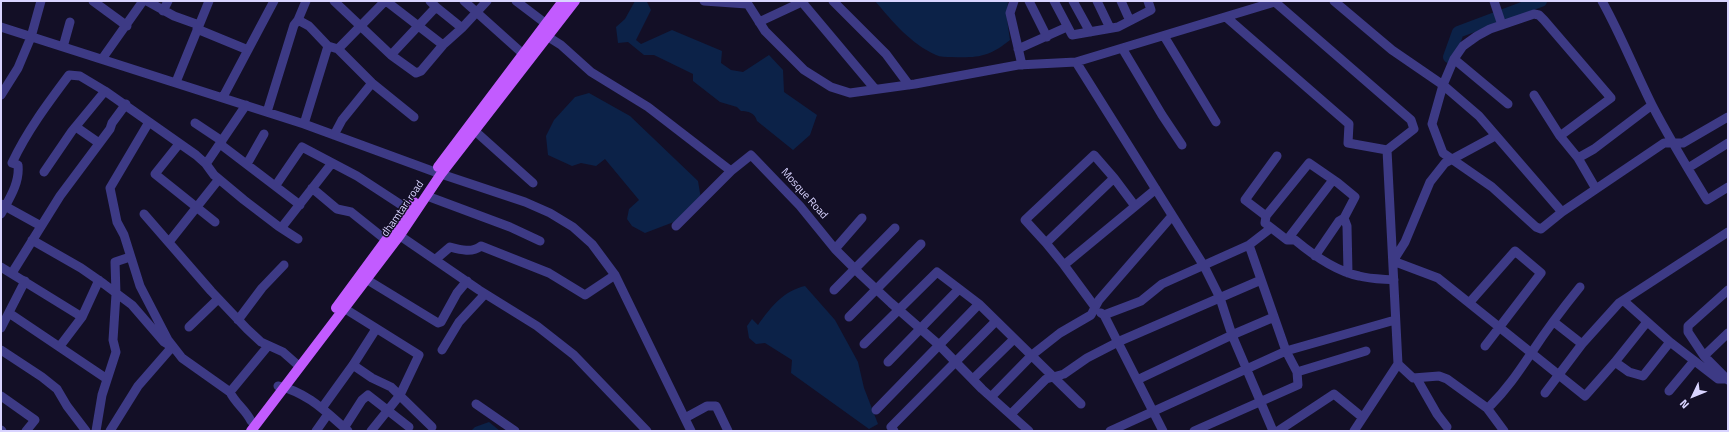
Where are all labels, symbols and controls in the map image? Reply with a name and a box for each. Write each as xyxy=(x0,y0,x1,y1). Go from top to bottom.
street label: Mosque Road xyxy=(778,166,830,222)
street label: dhamtari road xyxy=(379,178,427,240)
north arrow xyxy=(1673,376,1713,416)
text: N xyxy=(1676,396,1693,412)

